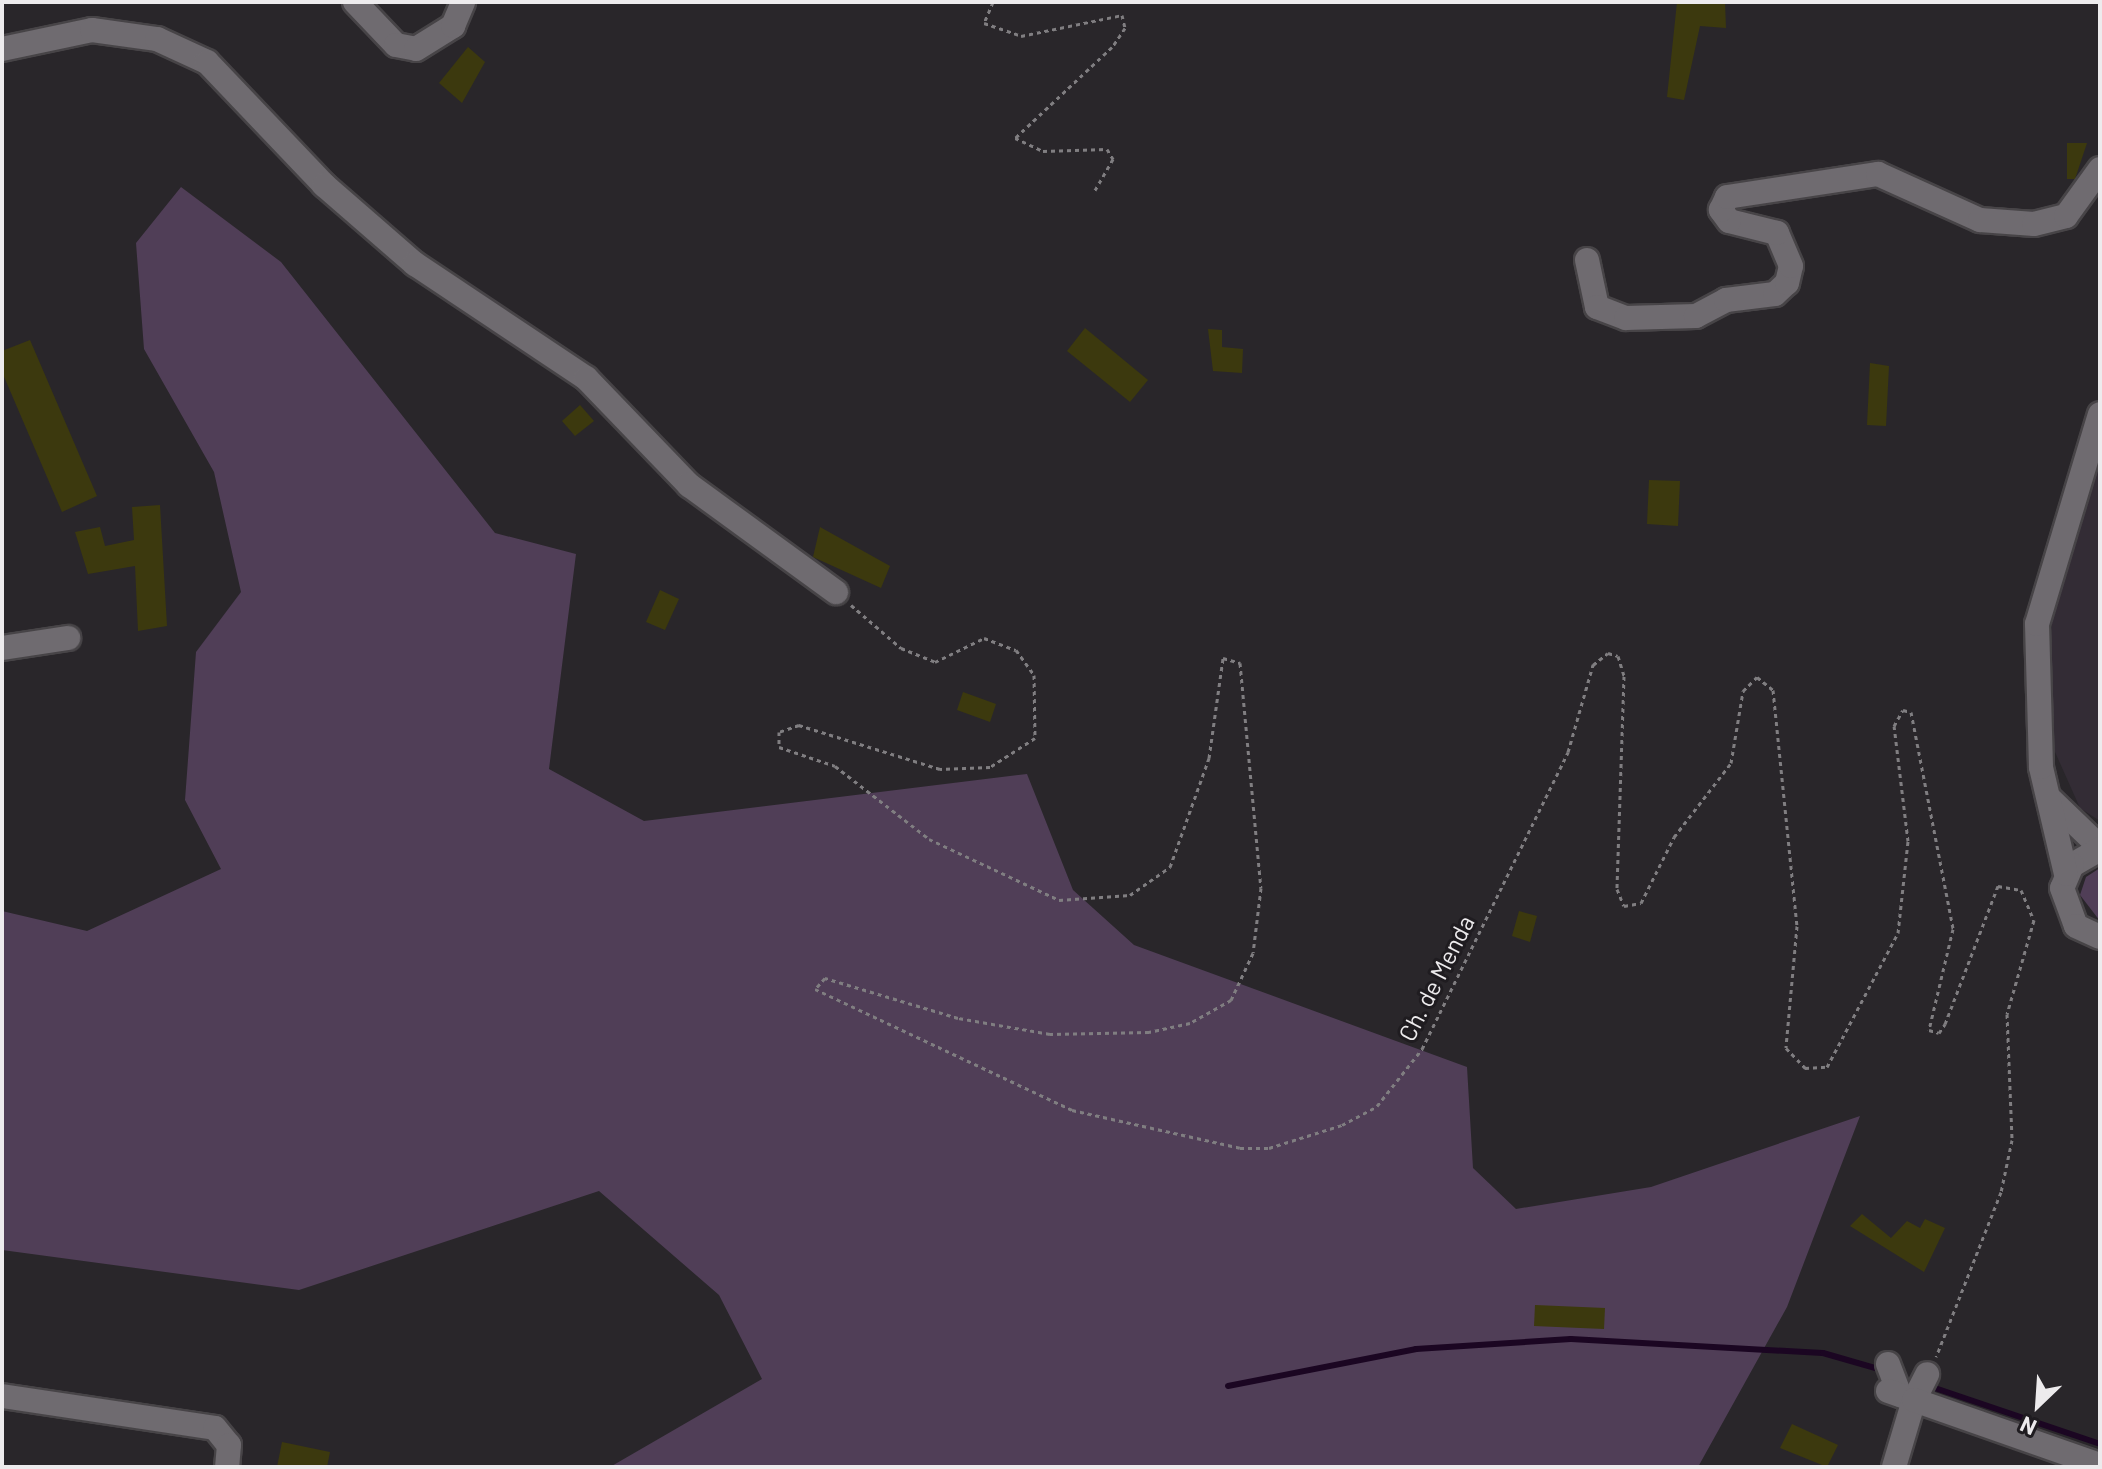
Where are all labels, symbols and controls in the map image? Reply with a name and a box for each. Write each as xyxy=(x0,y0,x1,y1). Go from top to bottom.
street label: Ch. de Menda xyxy=(1392,910,1480,1046)
north arrow xyxy=(1998,1365,2078,1445)
text: N xyxy=(2016,1412,2040,1442)

